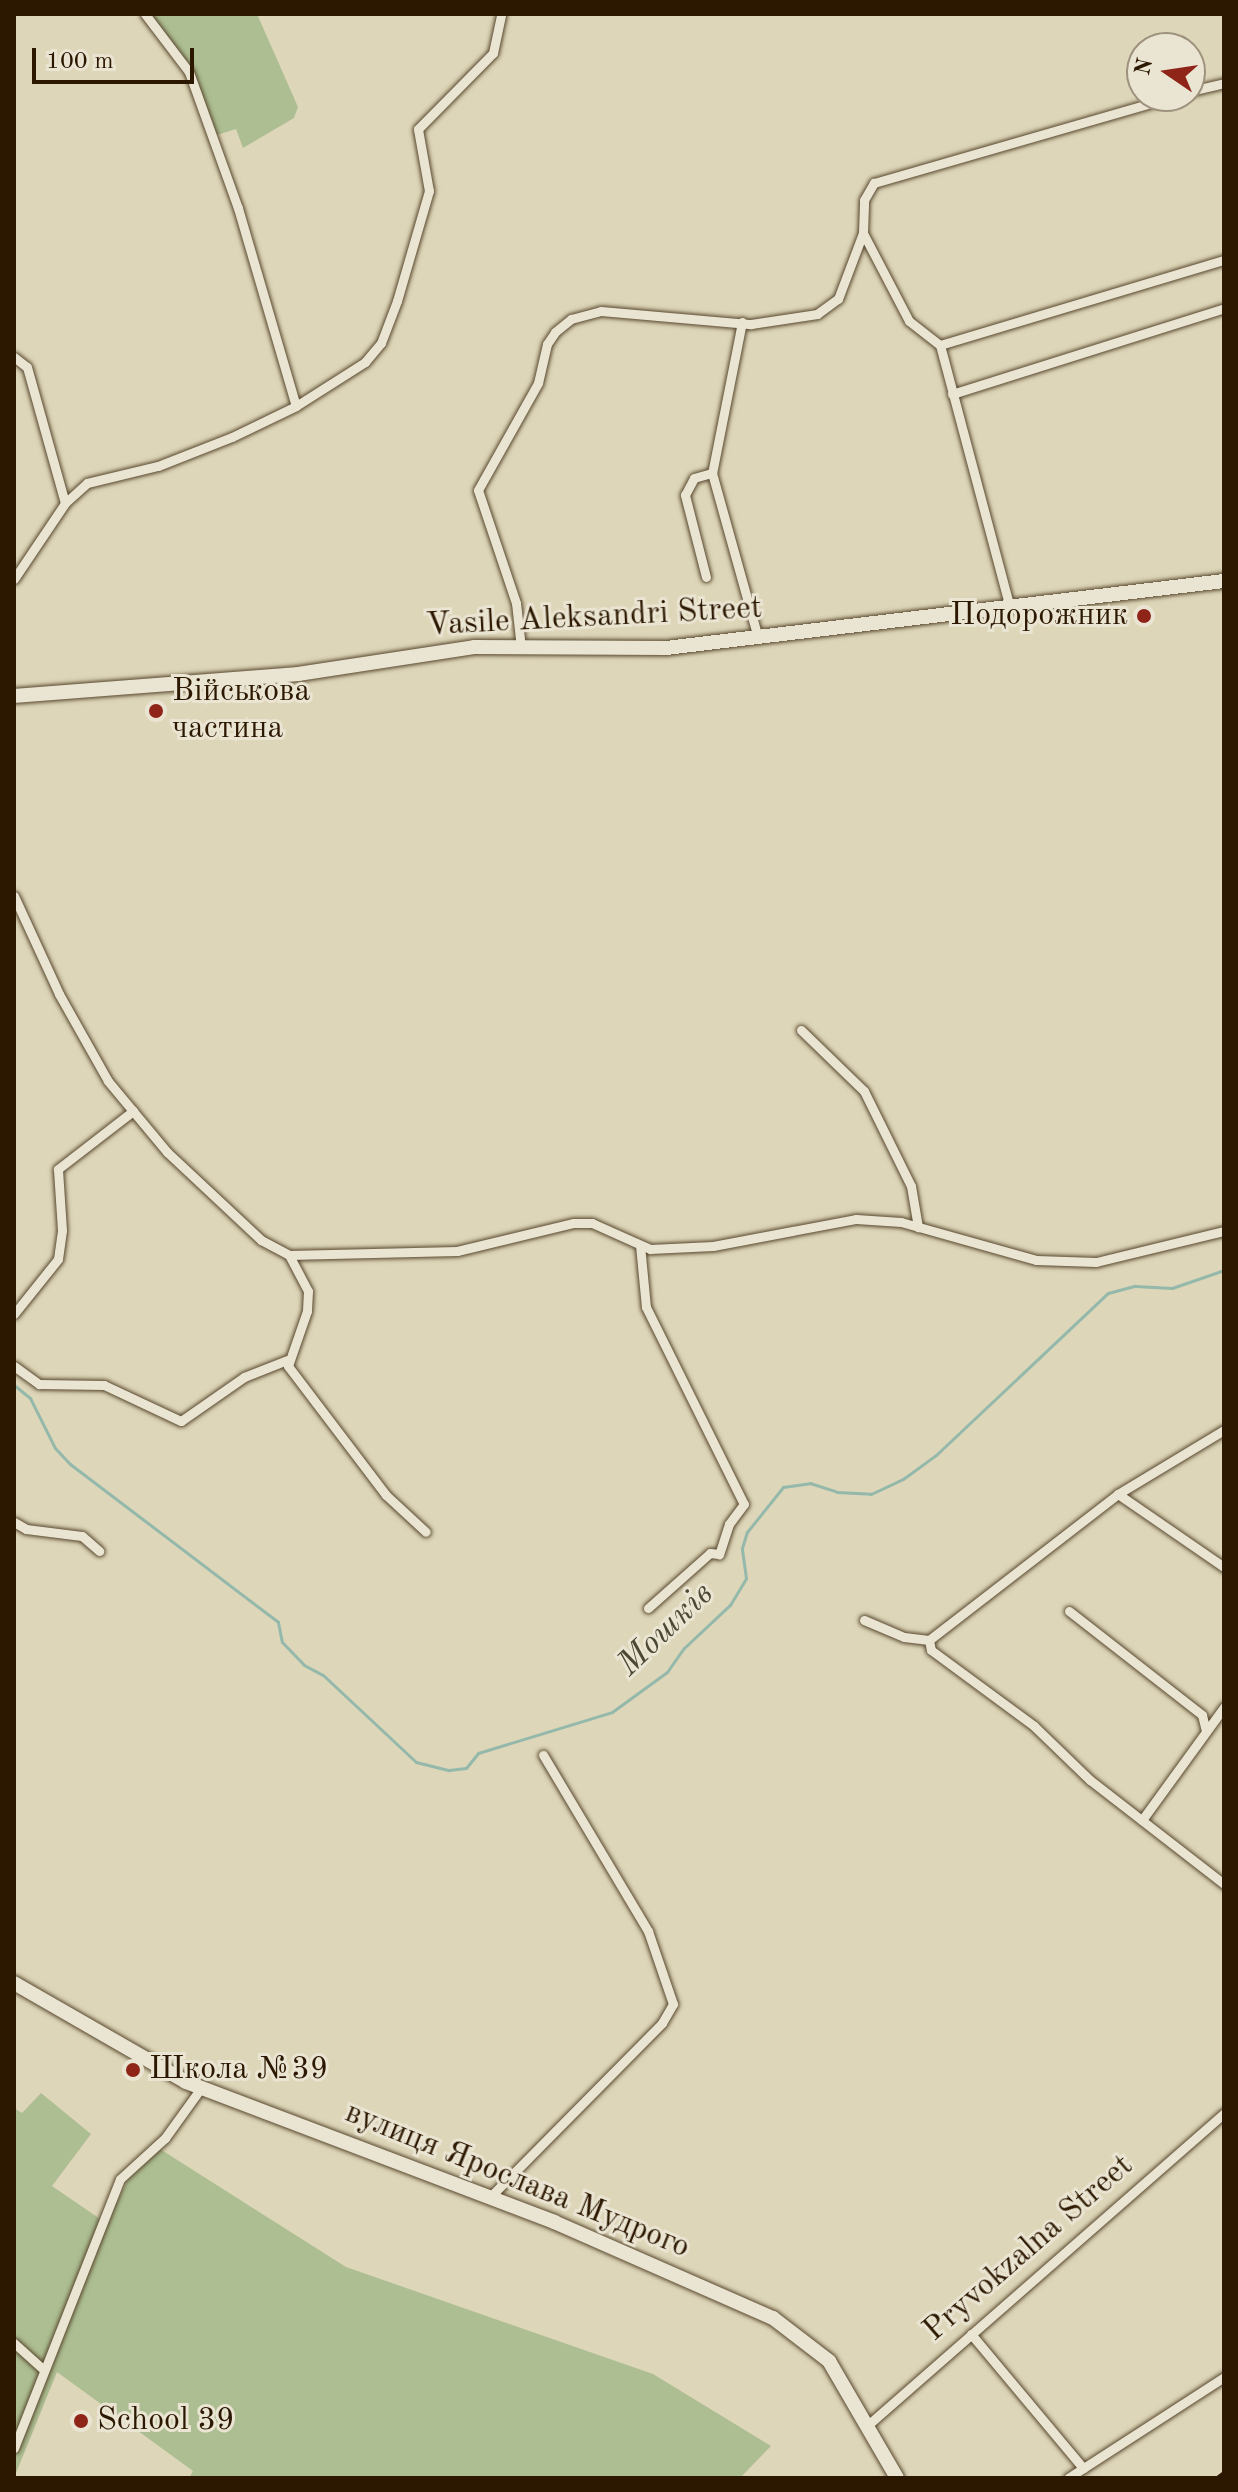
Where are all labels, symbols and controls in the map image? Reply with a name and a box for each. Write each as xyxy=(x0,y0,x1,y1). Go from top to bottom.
scale bar xyxy=(36,32,198,82)
north arrow xyxy=(1126,32,1206,112)
text: 100 m xyxy=(46,50,114,74)
text: N xyxy=(1132,56,1157,78)
street label: Vasile Aleksandri Street xyxy=(425,590,763,646)
place label: Подорожник xyxy=(950,597,1128,635)
marker: Подорожник xyxy=(1135,607,1153,625)
place label: Військова частина xyxy=(172,674,310,749)
marker: Військова частина xyxy=(147,702,165,720)
water label: Мошків xyxy=(609,1574,723,1686)
place label: Школа №39 xyxy=(149,2051,328,2089)
marker: Школа №39 xyxy=(124,2061,142,2079)
street label: вулиця Ярослава Мудрого xyxy=(339,2094,695,2268)
street label: Pryvokzalna Street xyxy=(916,2148,1142,2350)
place label: School 39 xyxy=(97,2402,235,2440)
marker: School 39 xyxy=(72,2412,90,2430)

